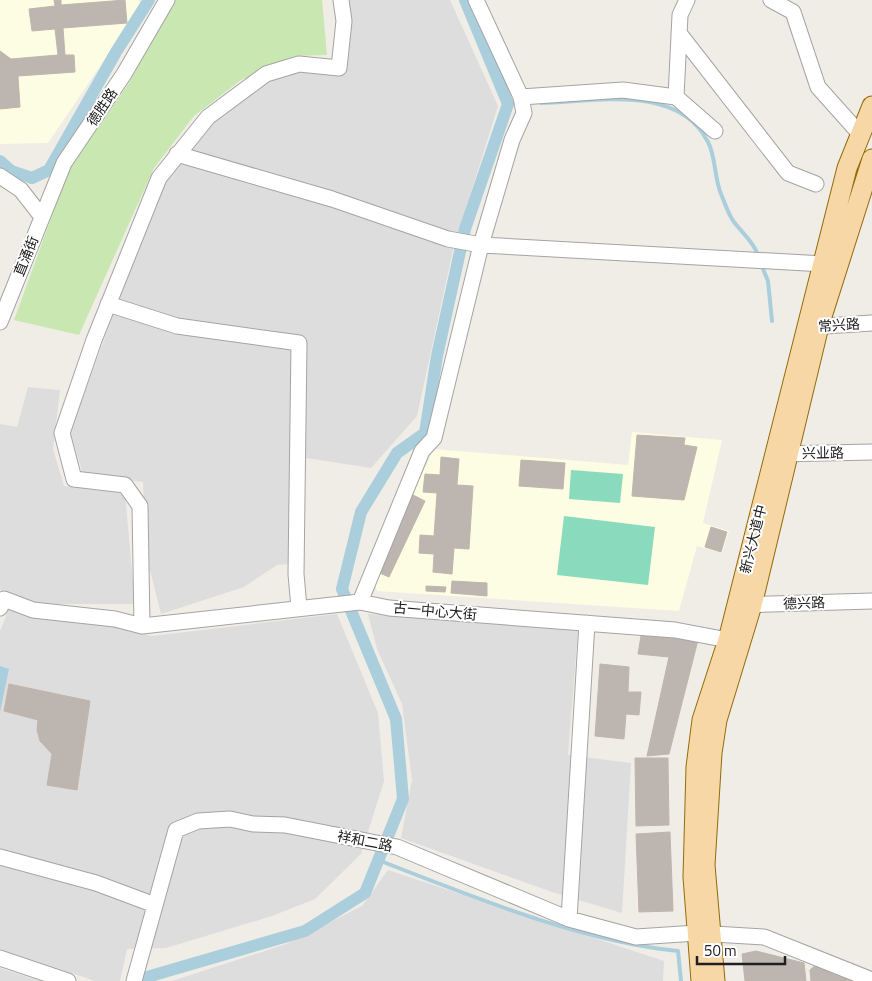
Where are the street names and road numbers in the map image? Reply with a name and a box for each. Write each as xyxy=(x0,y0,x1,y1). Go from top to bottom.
street label: 德胜路 xyxy=(81,83,122,130)
street label: 直涌街 xyxy=(8,232,43,279)
street label: 常兴路 xyxy=(817,313,861,336)
street label: 兴业路 xyxy=(802,442,844,463)
street label: 新兴大道中 xyxy=(734,502,771,575)
street label: 德兴路 xyxy=(783,591,825,614)
street label: 古一中心大街 xyxy=(392,596,478,625)
street label: 祥和二路 xyxy=(336,825,395,856)

